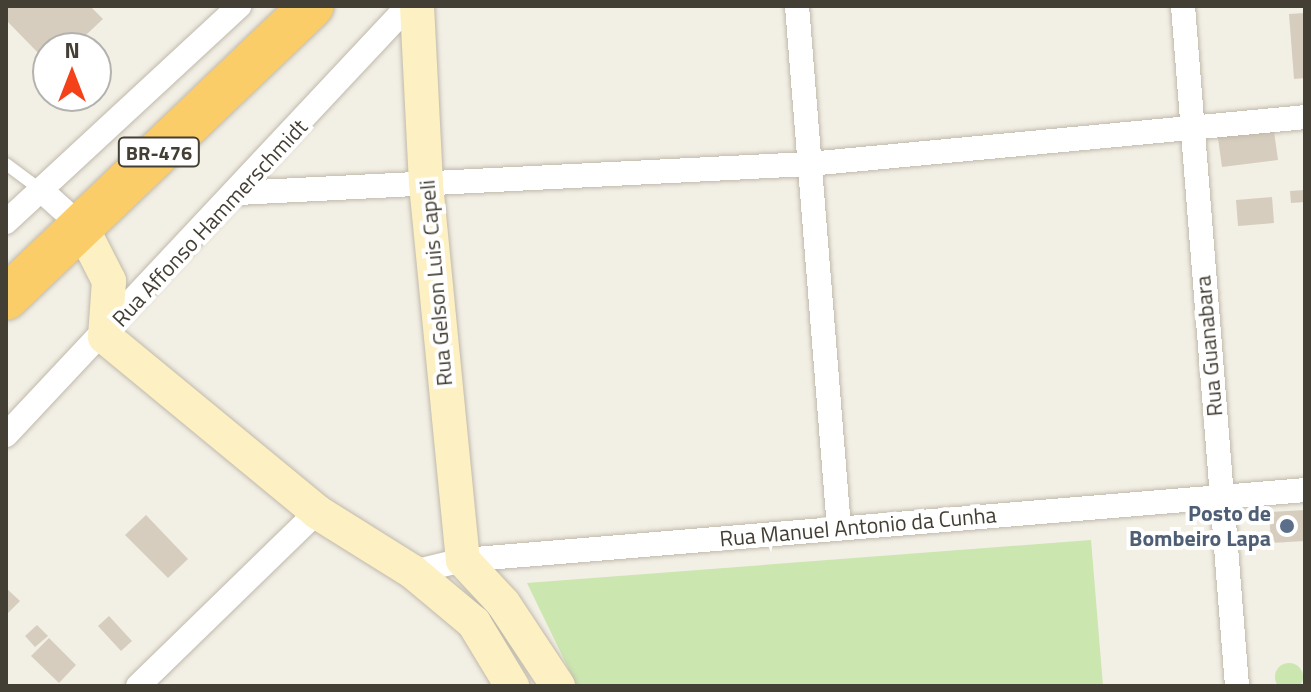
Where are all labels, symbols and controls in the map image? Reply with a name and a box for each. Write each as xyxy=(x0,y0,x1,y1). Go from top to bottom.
north arrow xyxy=(32,32,112,112)
text: N xyxy=(64,33,80,67)
street label: Rua Affonso Hammerschmidt xyxy=(107,114,313,332)
road number: BR-476 xyxy=(117,136,201,168)
street label: Rua Gelson Luis Capeli xyxy=(414,179,458,387)
street label: Rua Guanabara xyxy=(1190,274,1228,418)
place label: Posto de Bombeiro Lapa xyxy=(1129,500,1271,552)
street label: Rua Manuel Antonio da Cunha xyxy=(718,502,998,552)
marker: Posto de Bombeiro Lapa xyxy=(1278,517,1296,535)

